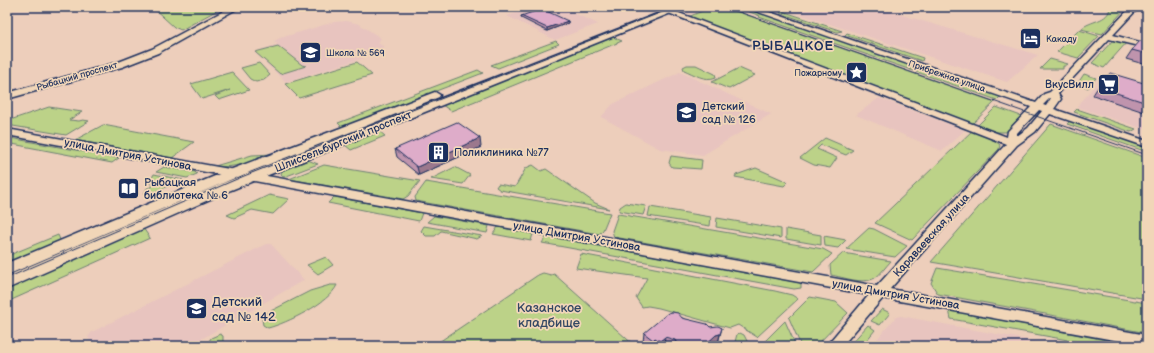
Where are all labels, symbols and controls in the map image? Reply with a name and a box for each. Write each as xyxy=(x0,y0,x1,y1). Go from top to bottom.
hotel icon: Какаду xyxy=(1017,26,1043,52)
place label: Какаду xyxy=(1046,34,1078,45)
district label: РЫБАЦКОЕ xyxy=(752,38,834,54)
school or university icon: Школа № 569 xyxy=(297,40,323,66)
place label: Школа № 569 xyxy=(326,48,385,59)
street label: Прибрежная улица xyxy=(907,58,987,95)
street label: Рыбацкий проспект xyxy=(35,59,120,93)
place icon: Пожарному xyxy=(844,60,870,86)
place label: Пожарному xyxy=(794,68,843,79)
supermarket icon: ВкусВилл xyxy=(1096,71,1122,97)
place label: ВкусВилл xyxy=(1045,78,1094,91)
school or university icon: Детский сад № 126 xyxy=(674,99,700,125)
place label: Детский сад № 126 xyxy=(702,100,756,126)
street label: Шлиссельбургский проспект xyxy=(273,108,414,175)
street label: улица Дмитрия Устинова xyxy=(63,136,193,173)
building icon: Поликлиника №77 xyxy=(426,139,452,165)
place label: Поликлиника №77 xyxy=(454,146,549,159)
library icon: Рыбацкая библиотека № 6 xyxy=(116,175,142,201)
place label: Рыбацкая библиотека № 6 xyxy=(144,176,228,202)
street label: Караваевская улица xyxy=(891,191,973,280)
street label: улица Дмитрия Устинова xyxy=(512,219,642,254)
street label: улица Дмитрия Устинова xyxy=(831,277,961,312)
place label: Детский сад № 142 xyxy=(212,294,276,325)
school or university icon: Детский сад № 142 xyxy=(184,295,210,321)
park label: Казанское кладбище xyxy=(517,300,581,331)

